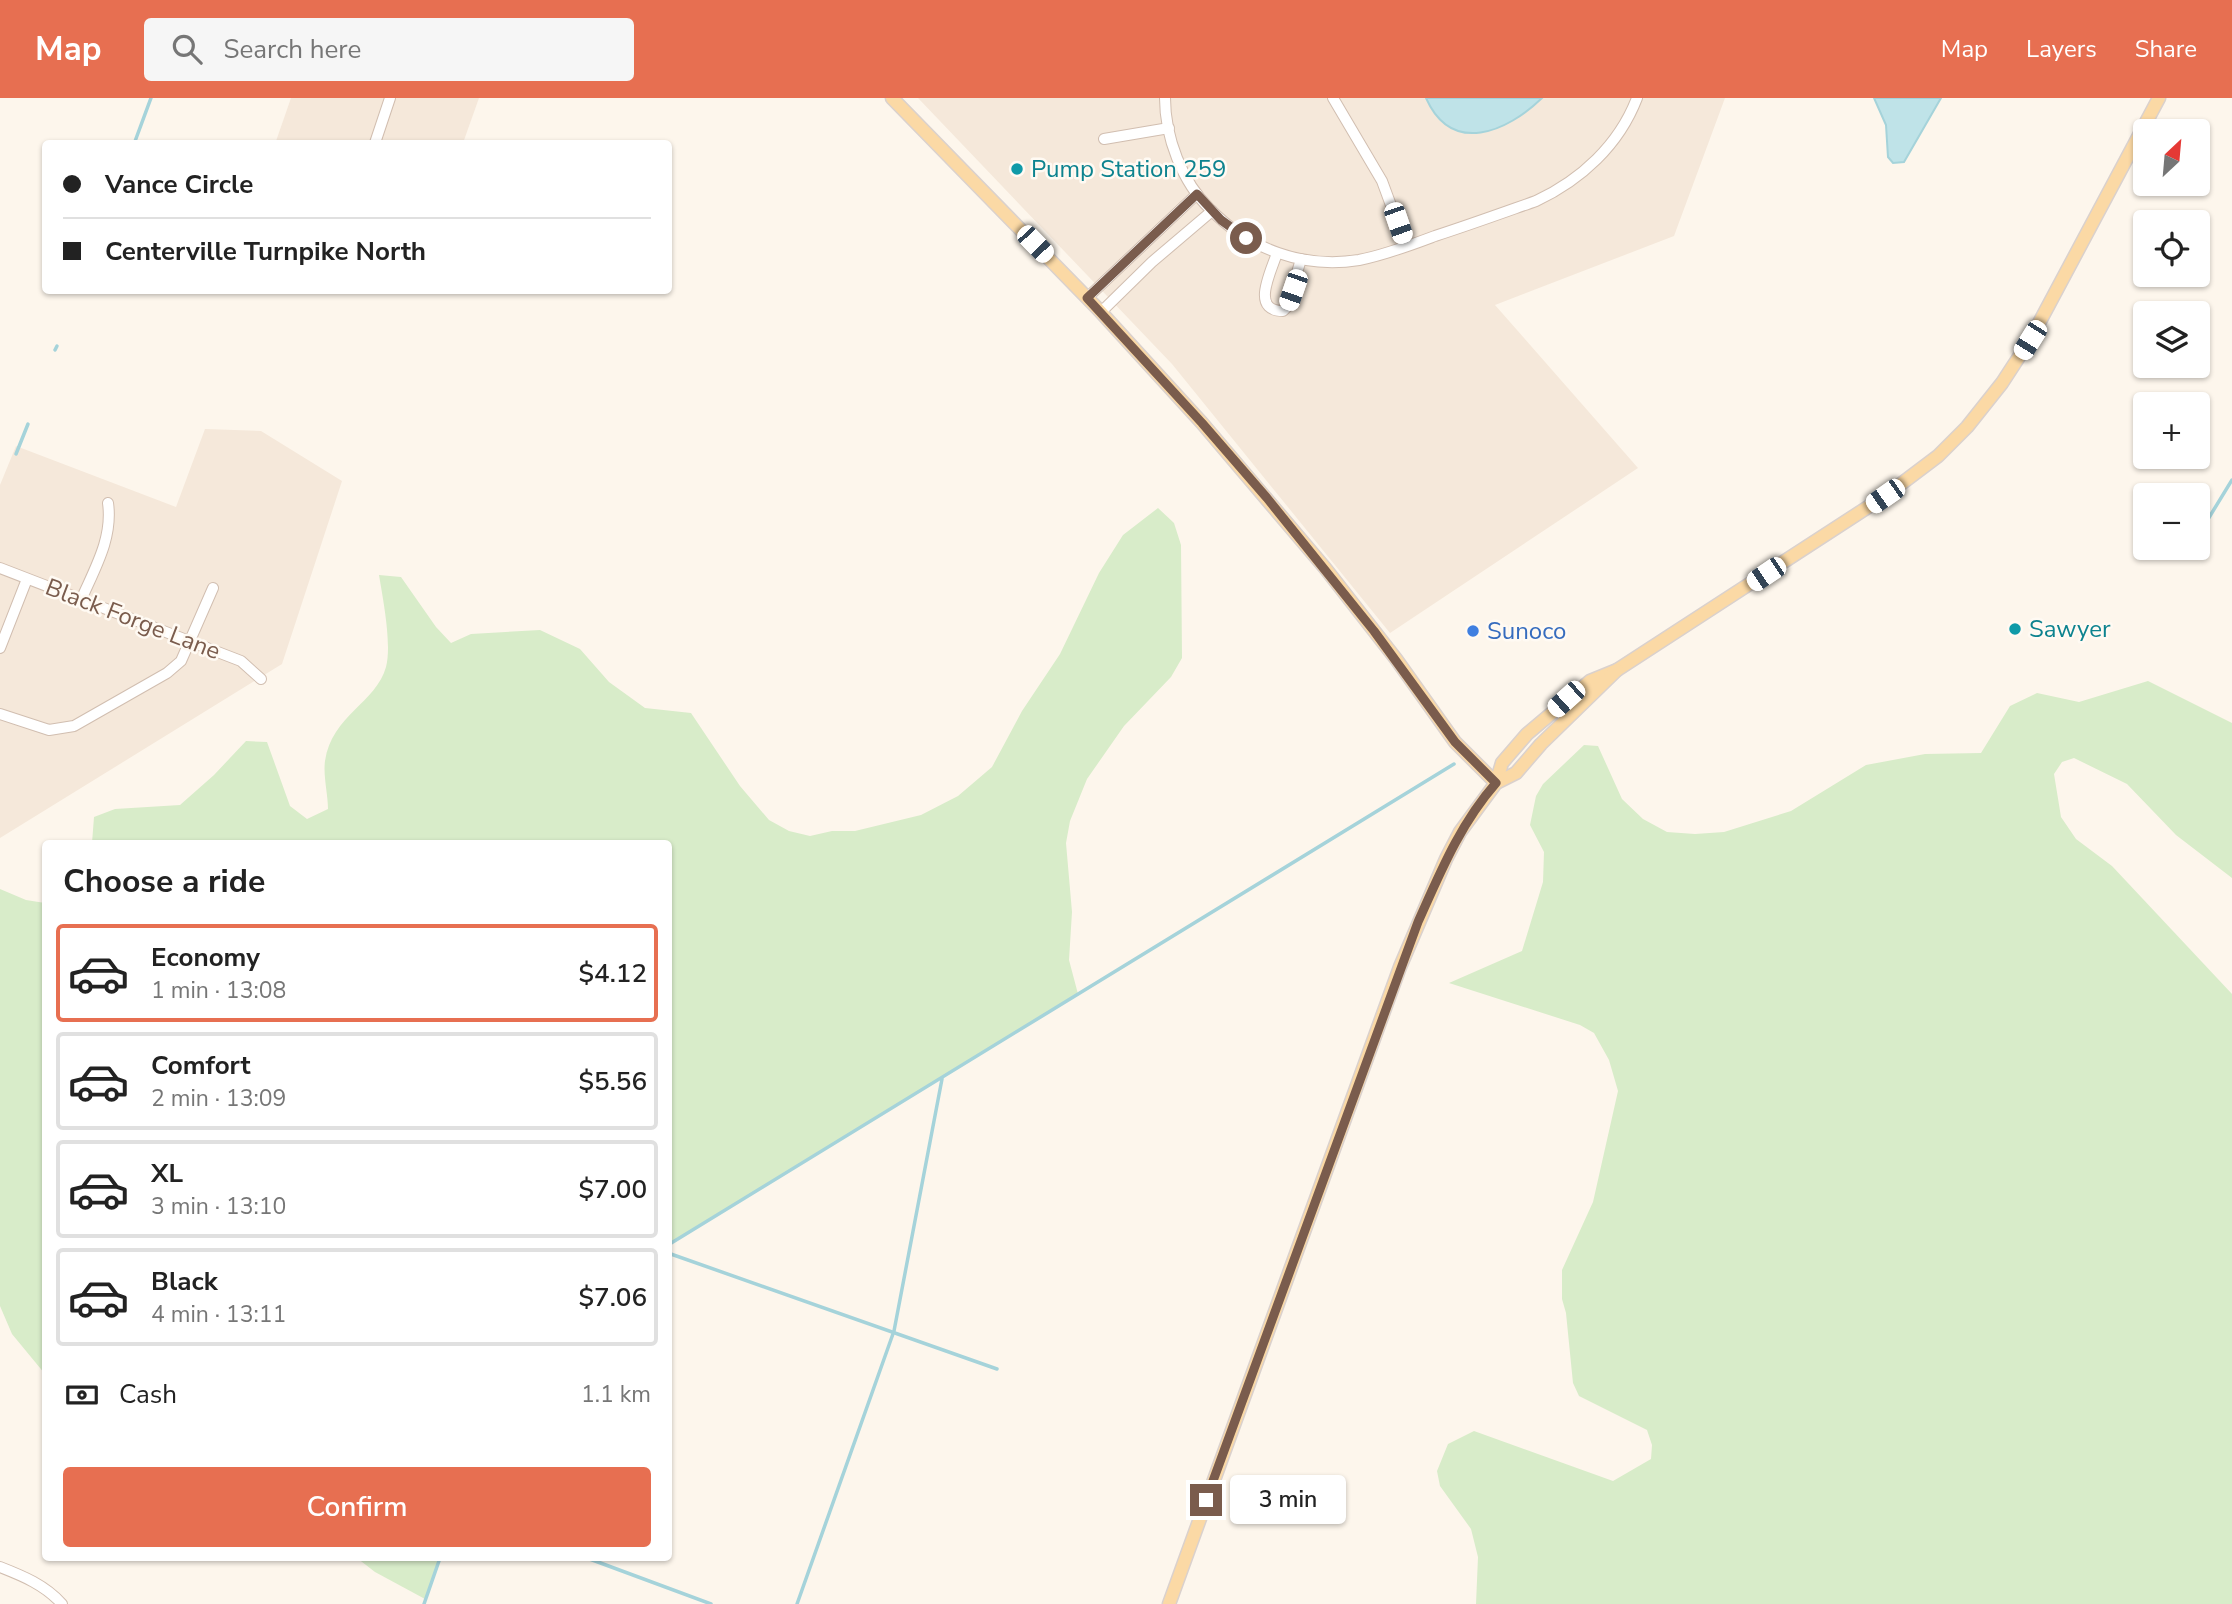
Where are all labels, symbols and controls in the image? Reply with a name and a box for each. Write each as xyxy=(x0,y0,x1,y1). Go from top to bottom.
search box xyxy=(144,18,634,81)
text: Map xyxy=(35,27,102,72)
icon: search xyxy=(168,30,206,68)
text: Search here xyxy=(224,32,361,67)
text: Map xyxy=(1941,33,1988,65)
text: Layers xyxy=(2026,33,2097,65)
text: Share xyxy=(2135,33,2197,65)
north arrow xyxy=(2133,119,2210,196)
map controls xyxy=(2133,119,2210,560)
place label: Pump Station 259 xyxy=(1031,153,1226,185)
marker: Pump Station 259 xyxy=(1009,161,1025,177)
text: Vance Circle xyxy=(105,167,253,202)
car xyxy=(1382,200,1415,246)
button: locate xyxy=(2133,210,2210,287)
car xyxy=(1013,222,1058,266)
route start xyxy=(1230,222,1262,254)
text: Centerville Turnpike North xyxy=(105,234,426,269)
car xyxy=(1277,267,1310,313)
button: layers xyxy=(2133,301,2210,378)
car xyxy=(2010,317,2051,363)
button: + xyxy=(2133,392,2210,469)
car xyxy=(1862,475,1909,517)
button: − xyxy=(2133,483,2210,560)
car xyxy=(1743,554,1790,594)
street label: Black Forge Lane xyxy=(41,571,225,667)
place label: Sawyer xyxy=(2029,613,2111,645)
place label: Sunoco xyxy=(1487,615,1566,647)
marker: Sawyer xyxy=(2007,621,2023,637)
marker: Sunoco xyxy=(1465,623,1481,639)
car xyxy=(1544,677,1589,721)
text: Choose a ride xyxy=(63,860,265,903)
text: Economy xyxy=(151,940,260,975)
icon: car xyxy=(67,942,130,1005)
text: $4.12 xyxy=(578,956,647,991)
text: 1 min · 13:08 xyxy=(151,975,286,1006)
text: Comfort xyxy=(151,1048,251,1083)
icon: car xyxy=(67,1050,130,1113)
text: $5.56 xyxy=(578,1064,647,1099)
text: 2 min · 13:09 xyxy=(151,1083,286,1114)
text: XL xyxy=(151,1156,183,1191)
icon: car xyxy=(67,1158,130,1221)
text: $7.00 xyxy=(578,1172,647,1207)
text: 3 min · 13:10 xyxy=(151,1191,286,1222)
text: Black xyxy=(151,1264,218,1299)
icon: car xyxy=(67,1266,130,1329)
text: $7.06 xyxy=(578,1280,647,1315)
text: 4 min · 13:11 xyxy=(151,1299,286,1330)
icon: cash xyxy=(63,1376,101,1414)
text: Cash xyxy=(119,1377,177,1412)
text: 1.1 km xyxy=(581,1379,651,1410)
button: Confirm xyxy=(63,1467,651,1547)
callout: 3 min xyxy=(1230,1476,1346,1524)
route end xyxy=(1190,1484,1222,1516)
text: 3 min xyxy=(1259,1484,1317,1515)

